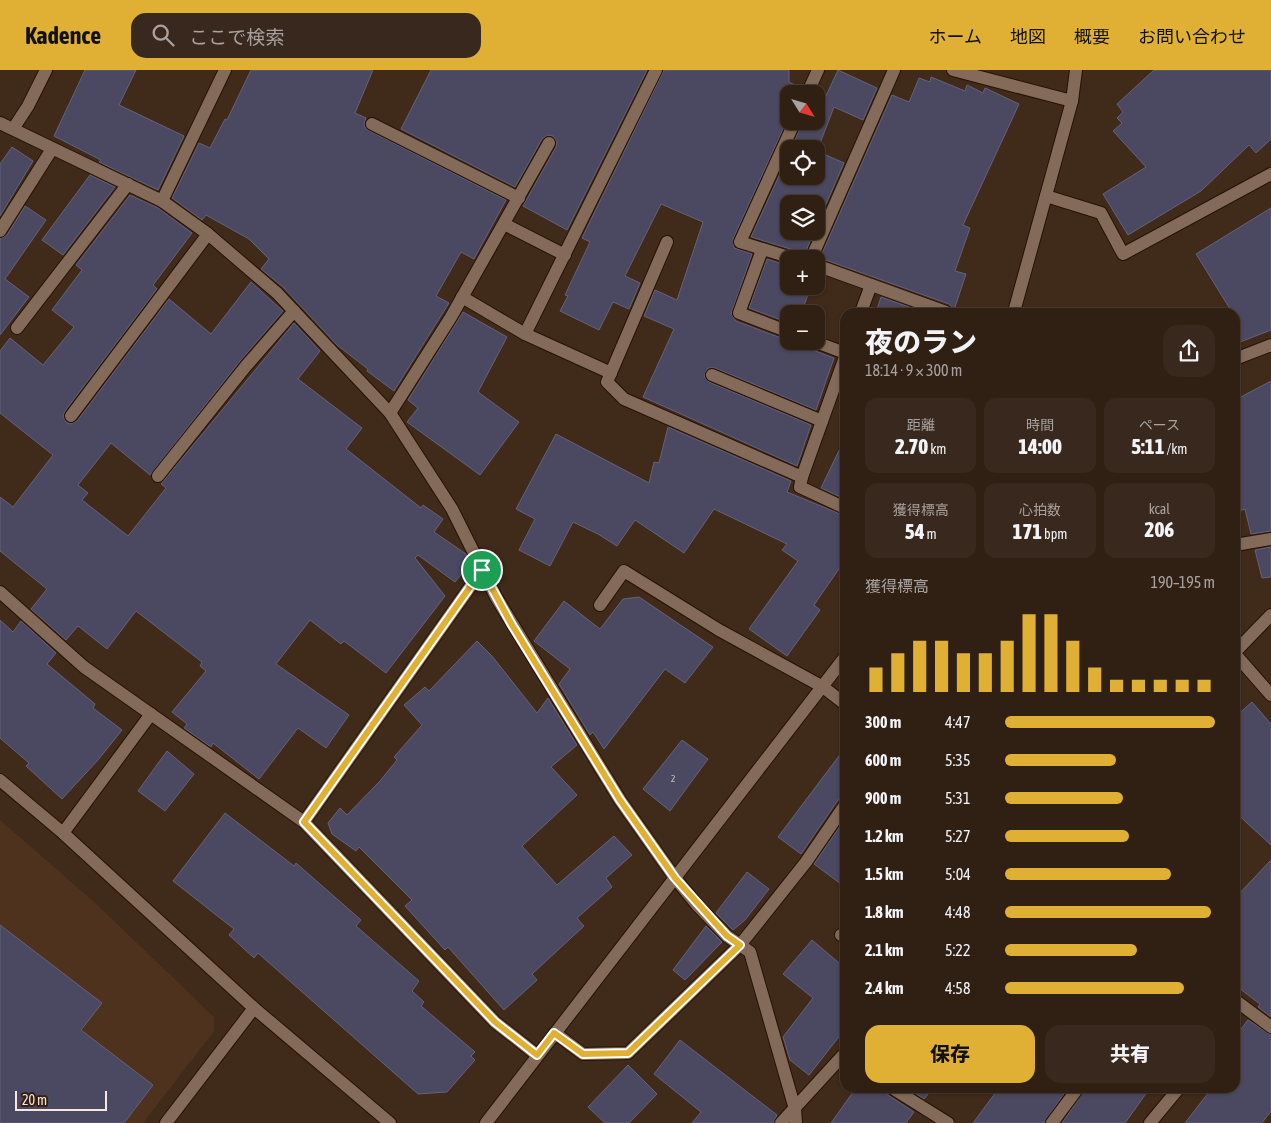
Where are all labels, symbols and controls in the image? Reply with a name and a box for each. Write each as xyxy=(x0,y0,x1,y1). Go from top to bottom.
search box xyxy=(131,13,481,58)
icon: search xyxy=(149,21,177,49)
text: Kadence xyxy=(25,22,101,49)
text: ここで検索 xyxy=(189,26,284,48)
text: ホーム xyxy=(929,26,982,47)
text: 地図 xyxy=(1010,26,1046,47)
text: 概要 xyxy=(1074,26,1110,47)
text: お問い合わせ xyxy=(1138,26,1246,47)
north arrow xyxy=(780,85,825,130)
map controls xyxy=(780,85,825,350)
button: locate xyxy=(780,140,825,185)
button: layers xyxy=(780,195,825,240)
button: + xyxy=(780,250,825,295)
button: − xyxy=(780,305,825,350)
button: share xyxy=(1163,325,1215,377)
text: 夜のラン xyxy=(865,326,977,358)
text: 18:14 · 9 × 300 m xyxy=(865,361,962,379)
text: 距離 xyxy=(907,417,935,433)
text: 時間 xyxy=(1026,417,1054,433)
text: ペース xyxy=(1139,417,1180,433)
text: 2.70 xyxy=(895,434,928,458)
text: 14:00 xyxy=(1018,434,1062,458)
text: 5:11 xyxy=(1131,434,1165,458)
text: km xyxy=(928,441,946,457)
text: /km xyxy=(1165,441,1187,457)
text: kcal xyxy=(1149,501,1170,517)
text: 獲得標高 xyxy=(893,502,949,518)
text: 心拍数 xyxy=(1019,502,1061,518)
text: 206 xyxy=(1145,517,1174,541)
text: 54 xyxy=(905,519,925,543)
text: 171 xyxy=(1013,519,1042,543)
text: m xyxy=(925,526,937,542)
text: bpm xyxy=(1042,526,1067,542)
pin xyxy=(461,549,503,591)
icon: arrive xyxy=(468,556,496,584)
text: 190–195 m xyxy=(1151,573,1215,591)
text: 獲得標高 xyxy=(865,577,929,595)
text: 300 m xyxy=(865,713,901,731)
text: 4:47 xyxy=(945,713,970,731)
text: 600 m xyxy=(865,751,901,769)
text: 5:35 xyxy=(945,751,970,769)
house number: 2 xyxy=(671,773,676,784)
text: 900 m xyxy=(865,789,901,807)
text: 5:31 xyxy=(945,789,970,807)
text: 1.2 km xyxy=(865,827,904,845)
text: 5:27 xyxy=(945,827,970,845)
text: 1.5 km xyxy=(865,865,904,883)
text: 5:04 xyxy=(945,865,971,883)
text: 1.8 km xyxy=(865,903,904,921)
text: 4:48 xyxy=(945,903,970,921)
text: 2.1 km xyxy=(865,941,904,959)
text: 5:22 xyxy=(945,941,970,959)
text: 2.4 km xyxy=(865,979,904,997)
text: 4:58 xyxy=(945,979,970,997)
button: 保存 xyxy=(865,1025,1035,1083)
button: 共有 xyxy=(1045,1025,1215,1083)
scale bar xyxy=(15,1088,108,1111)
text: 20 m xyxy=(22,1092,47,1108)

